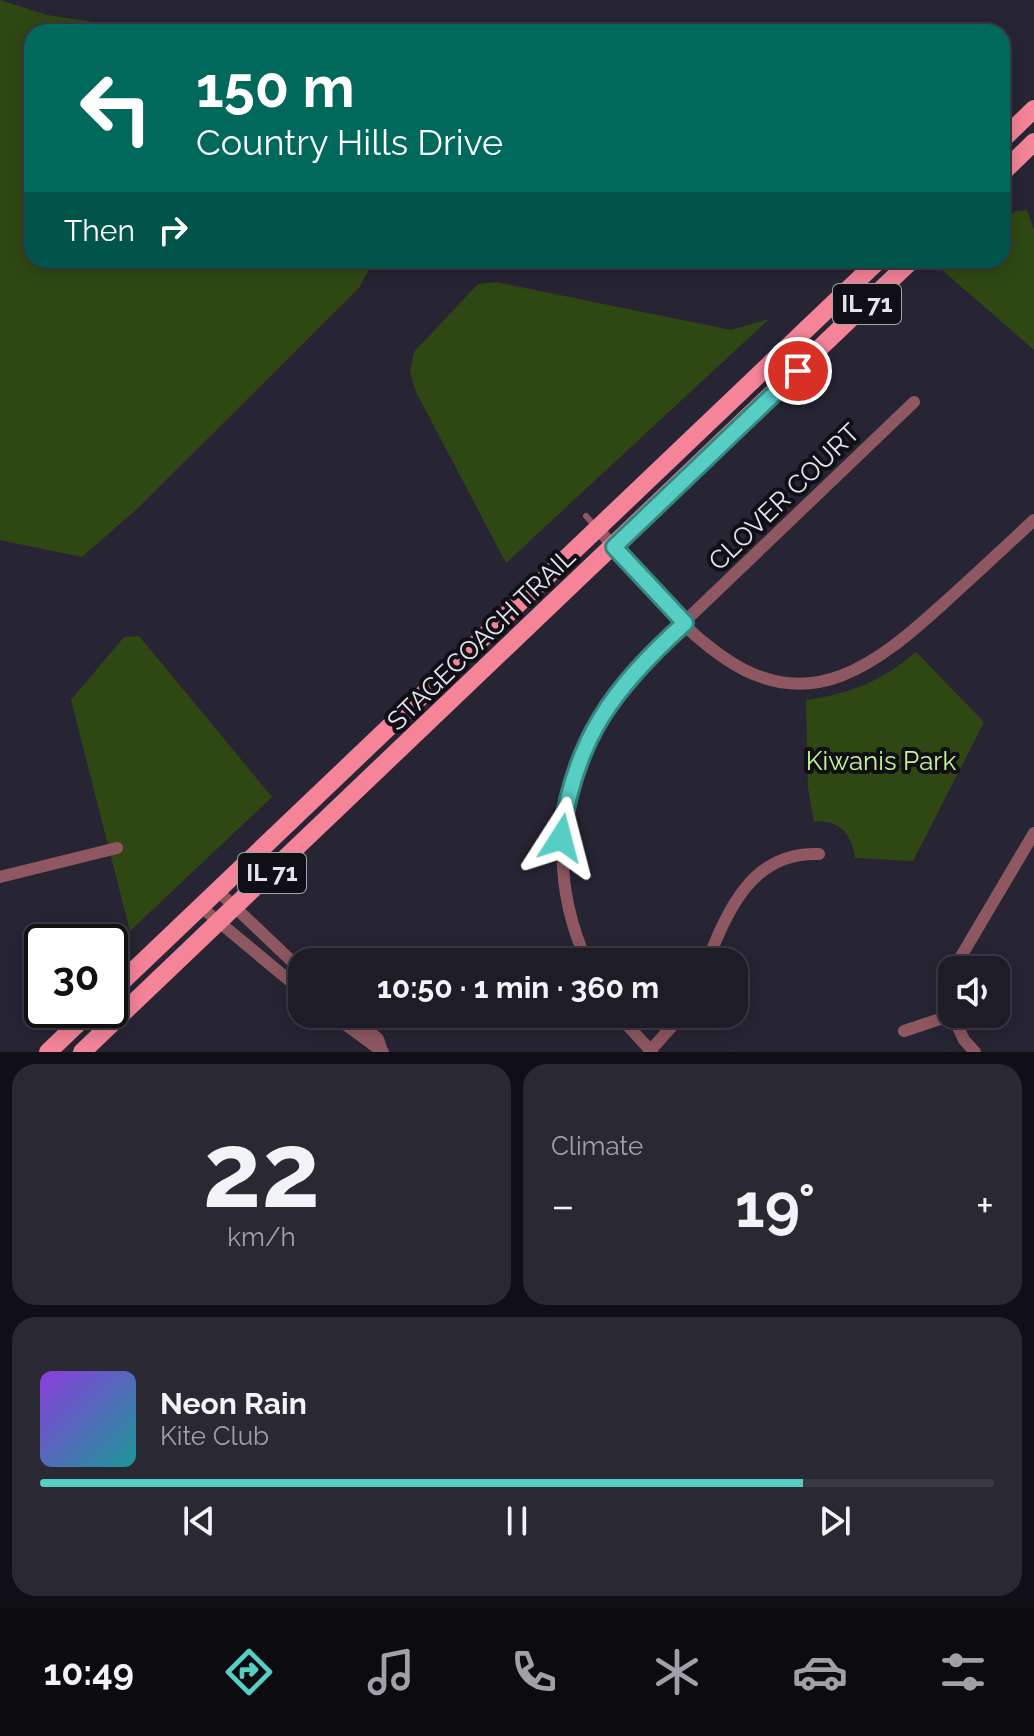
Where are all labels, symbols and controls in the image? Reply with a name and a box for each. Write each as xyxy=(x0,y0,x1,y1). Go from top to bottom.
text: 150 m xyxy=(196,54,355,120)
icon: left xyxy=(64,56,168,160)
text: Country Hills Drive xyxy=(196,121,503,163)
icon: right xyxy=(151,208,195,252)
text: Then xyxy=(64,213,135,248)
road number: IL 71 xyxy=(833,284,901,324)
pin xyxy=(764,337,832,405)
icon: arrive xyxy=(776,349,820,393)
street label: CLOVER COURT xyxy=(703,417,866,576)
street label: STAGECOACH TRAIL xyxy=(381,542,581,736)
park label: Kiwanis Park xyxy=(806,746,956,776)
position arrow xyxy=(519,796,603,880)
road number: IL 71 xyxy=(238,853,306,893)
speed limit sign: 30 xyxy=(24,924,128,1028)
map controls xyxy=(938,956,1010,1028)
button: sound xyxy=(938,956,1010,1028)
text: 10:50 · 1 min · 360 m xyxy=(377,970,659,1005)
text: 22 xyxy=(203,1109,320,1231)
text: Climate xyxy=(551,1131,643,1161)
text: 19° xyxy=(735,1171,815,1241)
text: − xyxy=(551,1180,575,1231)
text: + xyxy=(976,1180,994,1231)
text: km/h xyxy=(227,1222,296,1252)
text: Neon Rain xyxy=(160,1386,307,1421)
text: Kite Club xyxy=(160,1421,269,1451)
icon: previous xyxy=(177,1499,221,1543)
icon: pause xyxy=(495,1499,539,1543)
icon: next xyxy=(813,1499,857,1543)
icon: directions xyxy=(221,1644,277,1700)
icon: music xyxy=(363,1644,419,1700)
icon: phone xyxy=(506,1644,562,1700)
icon: climate xyxy=(649,1644,705,1700)
icon: car xyxy=(792,1644,848,1700)
icon: filters xyxy=(935,1644,991,1700)
text: 10:49 xyxy=(43,1651,134,1693)

